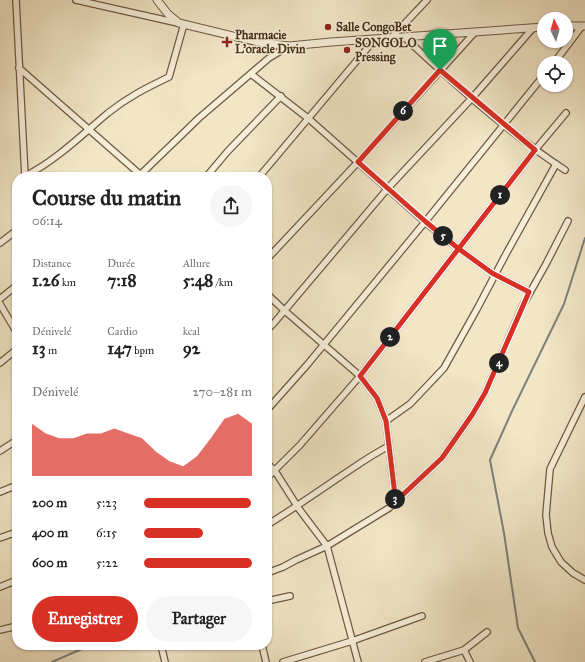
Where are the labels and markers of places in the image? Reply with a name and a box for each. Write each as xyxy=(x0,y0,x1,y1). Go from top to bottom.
place label: Salle CongoBet xyxy=(336,20,412,35)
marker: Salle CongoBet xyxy=(323,22,333,32)
place label: Pharmacie L'oracle Divin xyxy=(235,28,306,56)
pin xyxy=(423,29,457,70)
place label: SONGOLO Pressing xyxy=(355,36,417,65)
marker: Pharmacie L'oracle Divin xyxy=(222,37,232,47)
marker: SONGOLO Pressing xyxy=(342,45,352,55)
pin: 6 xyxy=(393,101,413,121)
pin: 1 xyxy=(490,185,510,205)
pin: 5 xyxy=(433,226,453,246)
pin: 2 xyxy=(380,327,400,347)
pin: 4 xyxy=(489,353,509,373)
pin: 3 xyxy=(385,489,405,509)

